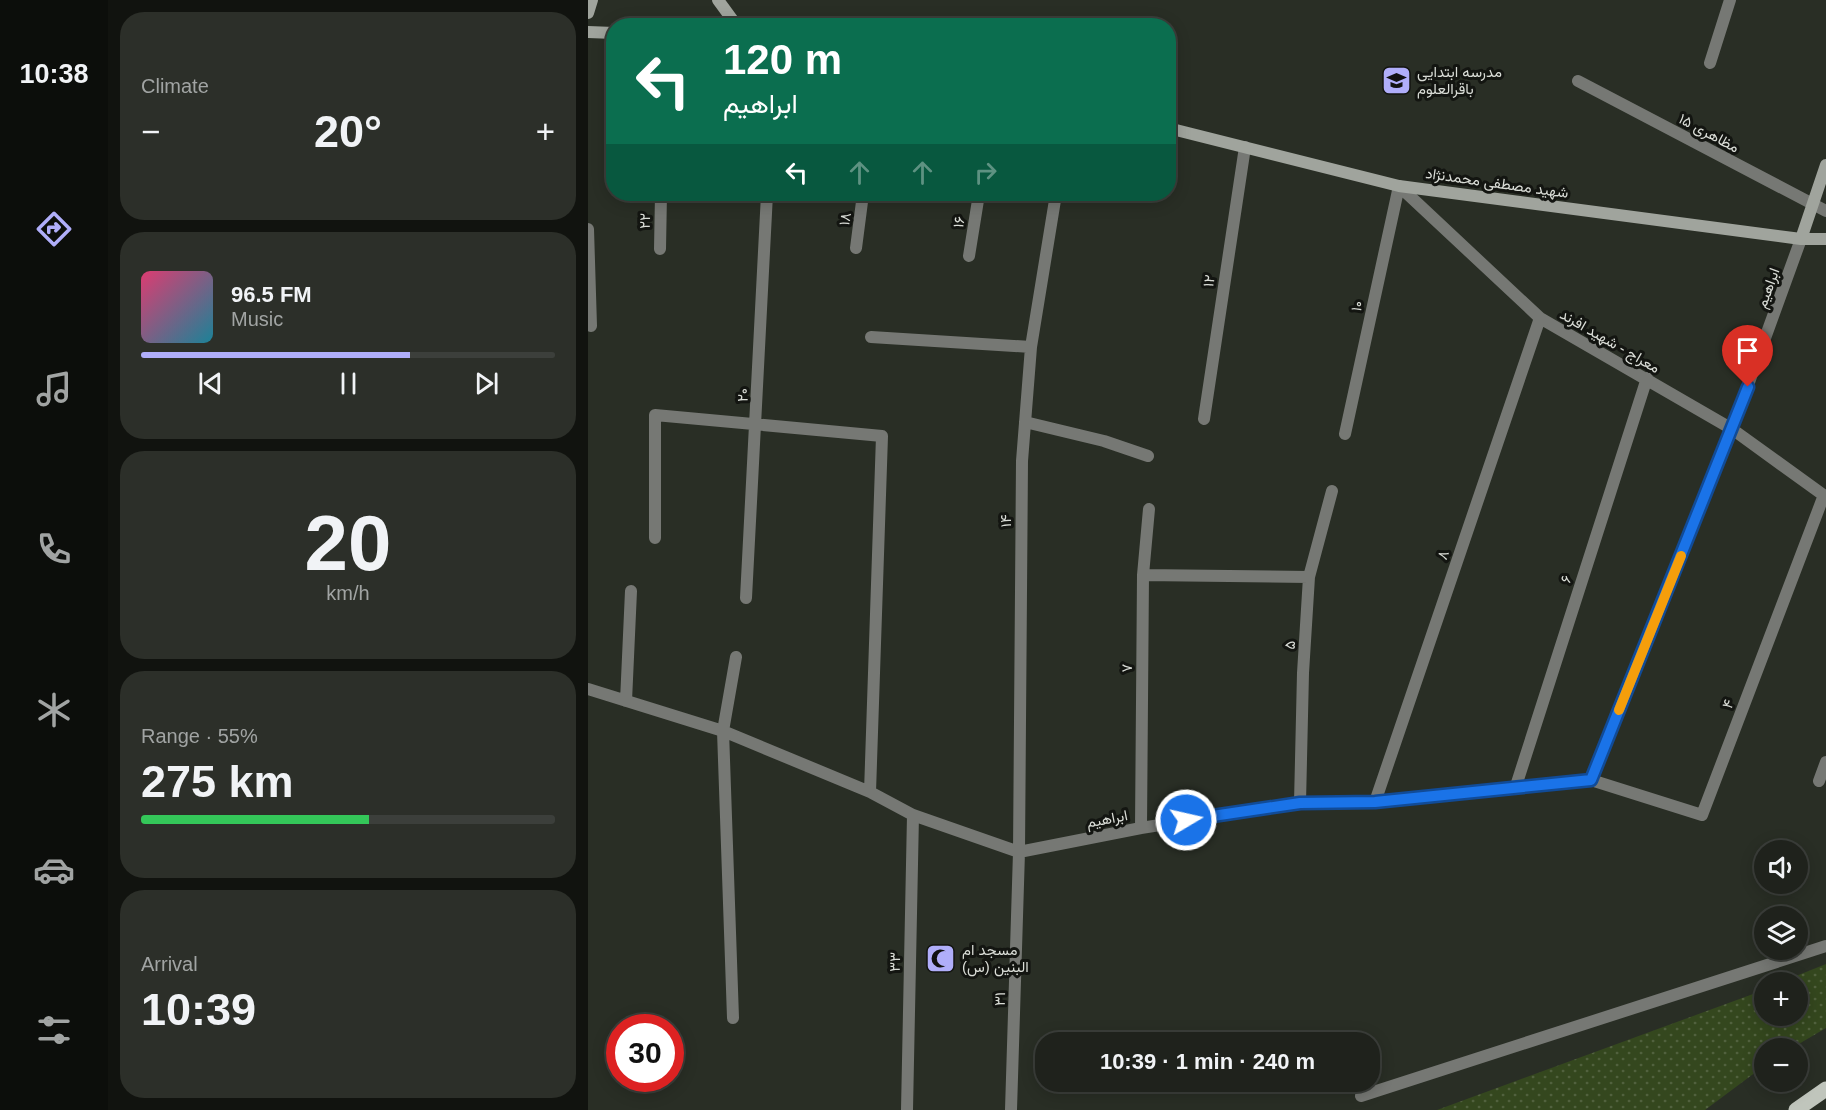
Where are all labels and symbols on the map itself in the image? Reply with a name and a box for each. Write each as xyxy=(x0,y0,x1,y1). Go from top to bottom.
place label: مدرسه ابتدایی باقرالعلوم xyxy=(1417,63,1502,99)
school or university icon: مدرسه ابتدایی باقرالعلوم xyxy=(1380,65,1412,97)
street label: ۱۵ مظاهری xyxy=(1675,110,1742,157)
street label: شهید مصطفی محمدنژاد xyxy=(1424,164,1570,203)
street label: ۱۸ xyxy=(835,211,854,227)
street label: ۲۲ xyxy=(636,213,653,229)
street label: ۱۶ xyxy=(949,215,968,229)
street label: ابراهیم xyxy=(1752,265,1784,311)
street label: ۱۲ xyxy=(1199,273,1218,288)
street label: ۱۰ xyxy=(1347,299,1366,313)
street label: معراج - شهید افرند xyxy=(1556,305,1663,379)
pin xyxy=(1722,325,1773,387)
street label: ۲۰ xyxy=(734,387,751,403)
street label: ۱۴ xyxy=(997,514,1014,527)
street label: ۸ xyxy=(1433,548,1452,562)
street label: ۶ xyxy=(1556,573,1575,585)
street label: ۵ xyxy=(1281,640,1298,650)
street label: ۷ xyxy=(1118,663,1135,672)
street label: ۴ xyxy=(1718,696,1737,711)
position arrow xyxy=(1154,788,1218,852)
street label: ابراهیم xyxy=(1085,806,1129,833)
place label: مسجد ام البنین (س) xyxy=(962,941,1029,977)
mosque icon: مسجد ام البنین (س) xyxy=(925,943,957,975)
street label: ۳۳ xyxy=(886,952,903,972)
street label: ۳۱ xyxy=(991,992,1008,1006)
speed limit sign: 30 xyxy=(606,1014,684,1092)

